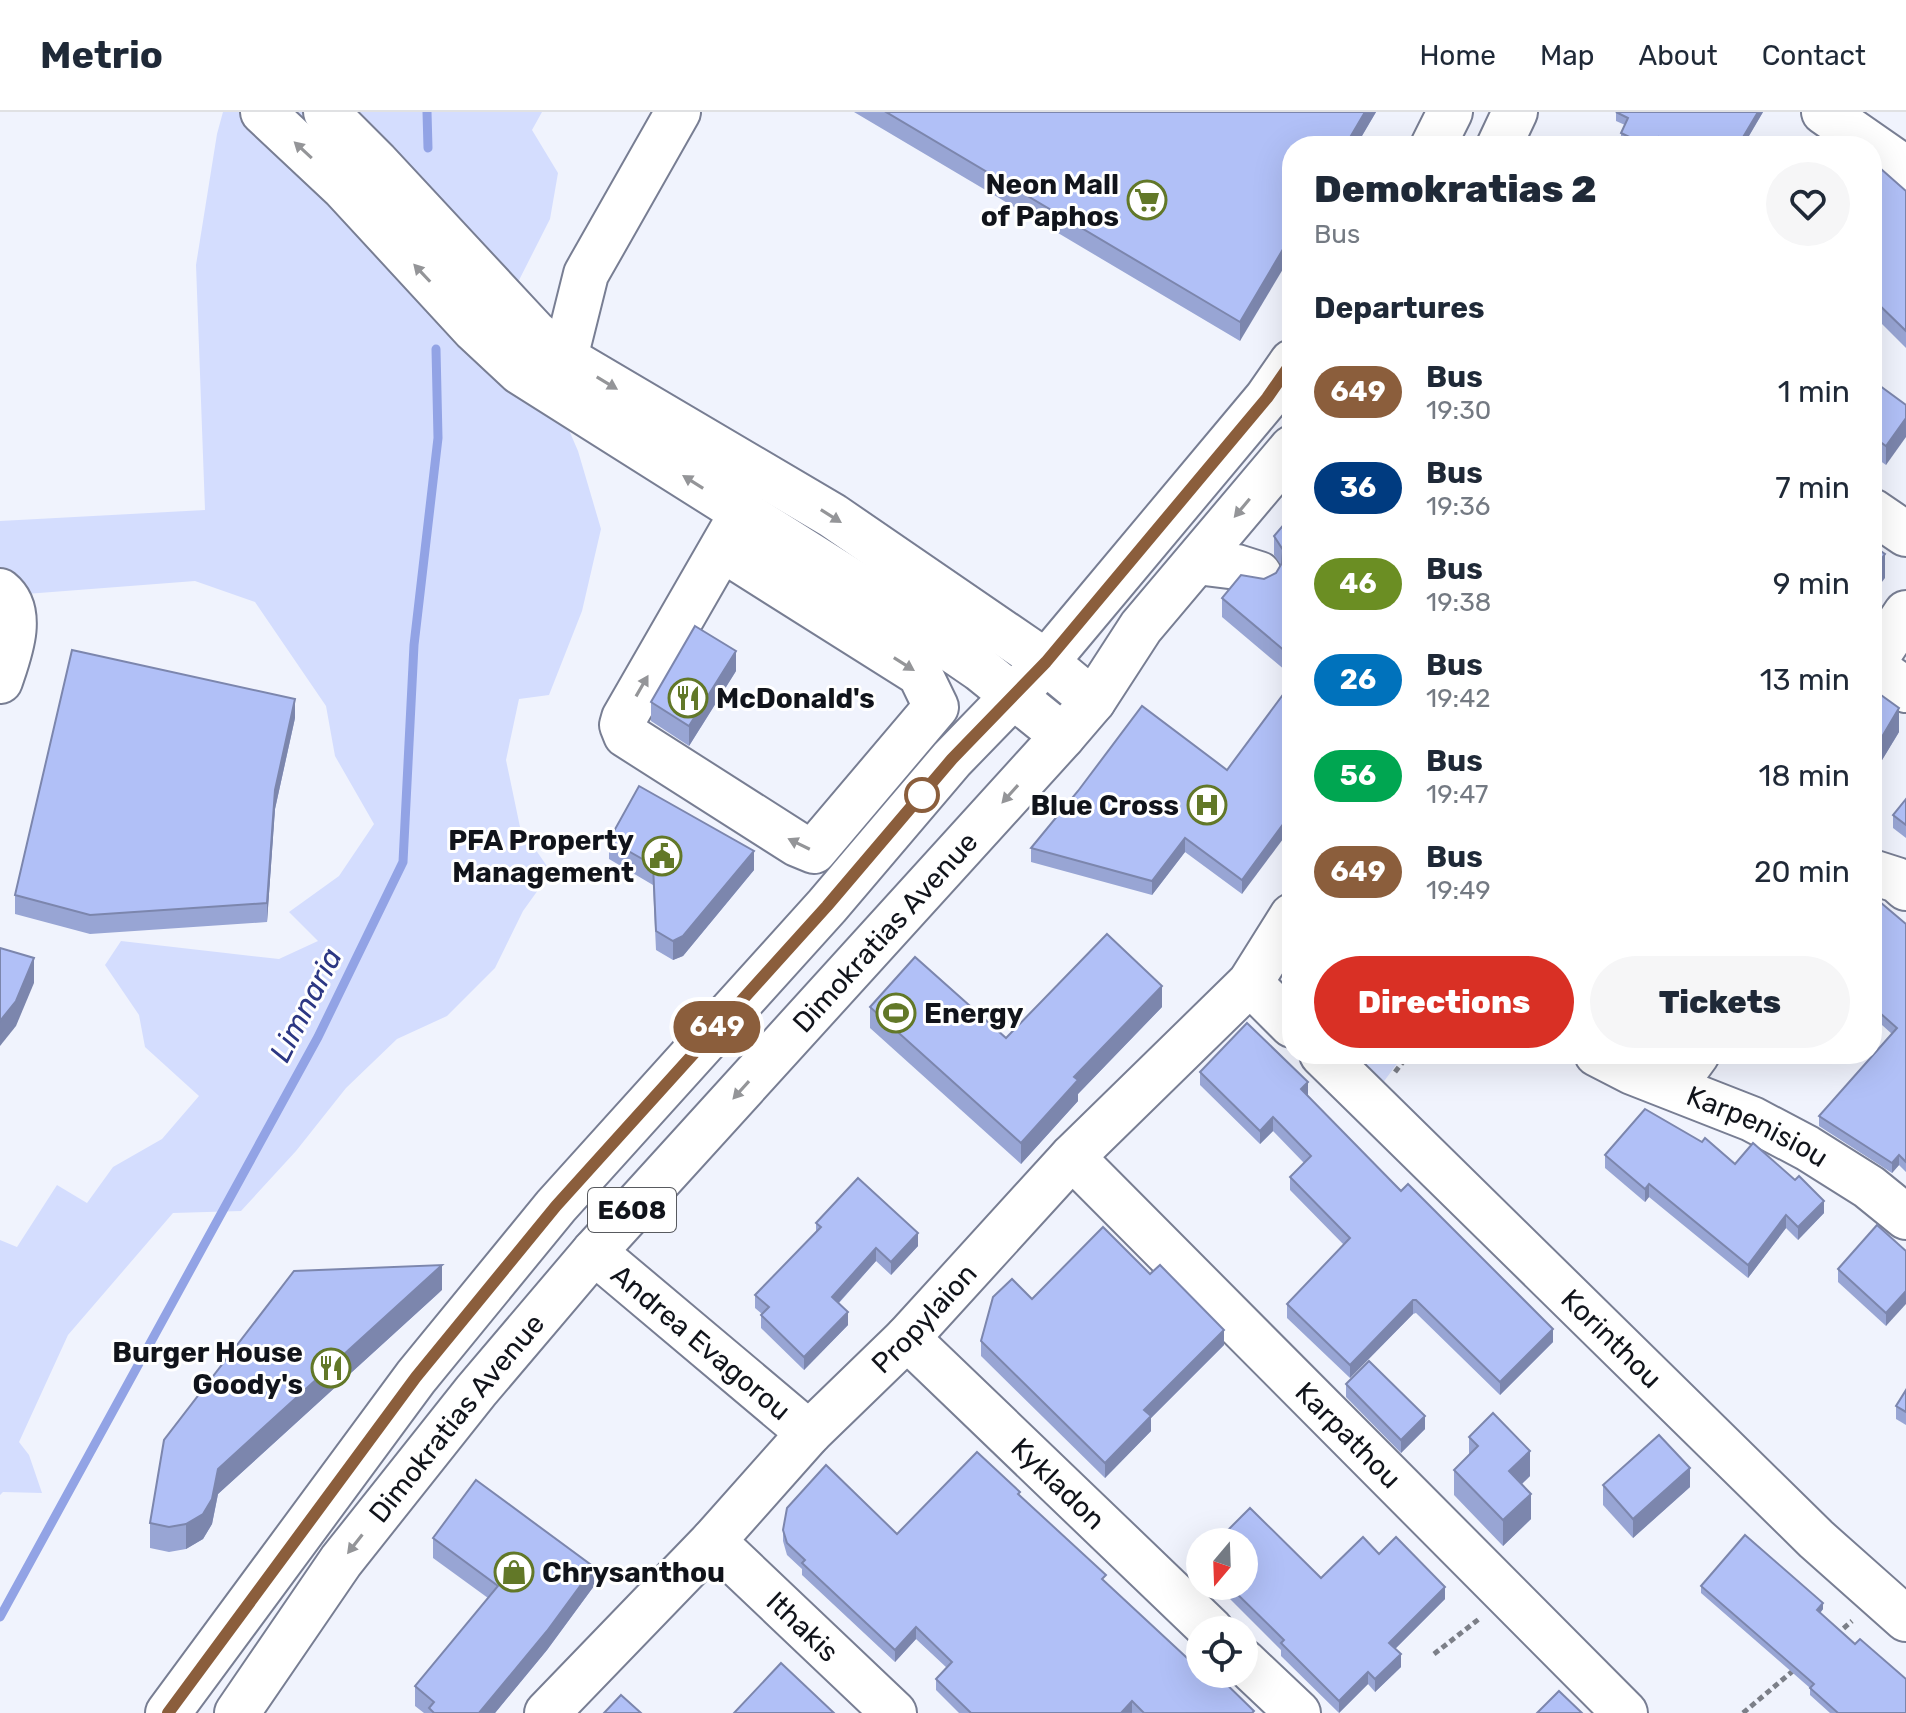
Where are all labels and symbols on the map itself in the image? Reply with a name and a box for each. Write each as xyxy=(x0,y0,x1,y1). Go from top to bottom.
one-way arrow xyxy=(294,142,313,160)
place label: Neon Mall of Paphos xyxy=(981,168,1119,233)
supermarket icon: Neon Mall of Paphos xyxy=(1126,179,1168,221)
one-way arrow xyxy=(414,264,432,283)
one-way arrow xyxy=(596,376,618,390)
one-way arrow xyxy=(683,474,704,489)
one-way arrow xyxy=(1234,498,1251,518)
one-way arrow xyxy=(820,508,842,522)
one-way arrow xyxy=(893,657,915,671)
one-way arrow xyxy=(635,674,649,697)
restaurant icon: McDonald's xyxy=(667,677,709,719)
place label: McDonald's xyxy=(716,682,875,715)
unlabelled marker xyxy=(905,778,939,812)
one-way arrow xyxy=(1002,784,1020,803)
hospital icon: Blue Cross xyxy=(1186,784,1228,826)
place label: Blue Cross xyxy=(1030,789,1179,822)
place label: PFA Property Management xyxy=(448,824,634,889)
street label: Dimokratias Avenue xyxy=(786,825,984,1039)
public building icon: PFA Property Management xyxy=(641,835,683,877)
one-way arrow xyxy=(788,837,811,851)
water label: Limnaria xyxy=(262,942,350,1068)
sports icon: Energy xyxy=(875,992,917,1034)
place label: Energy xyxy=(924,997,1024,1030)
line badge: 649 xyxy=(671,1001,763,1053)
one-way arrow xyxy=(733,1079,750,1099)
street label: Karpenisiou xyxy=(1682,1079,1834,1174)
road number: E608 xyxy=(588,1188,676,1232)
street label: Andrea Evagorou xyxy=(605,1257,797,1427)
street label: Propylaion xyxy=(865,1257,983,1380)
street label: Korinthou xyxy=(1555,1282,1669,1395)
street label: Dimokratias Avenue xyxy=(362,1307,551,1529)
place label: Burger House Goody's xyxy=(112,1336,303,1401)
restaurant icon: Burger House Goody's xyxy=(310,1347,352,1389)
street label: Karpathou xyxy=(1289,1375,1408,1495)
street label: Kykladon xyxy=(1005,1431,1112,1536)
north arrow xyxy=(1186,1528,1258,1600)
one-way arrow xyxy=(347,1534,364,1554)
shop icon: Chrysanthou xyxy=(493,1551,535,1593)
place label: Chrysanthou xyxy=(542,1556,725,1589)
street label: Ithakis xyxy=(760,1585,846,1668)

